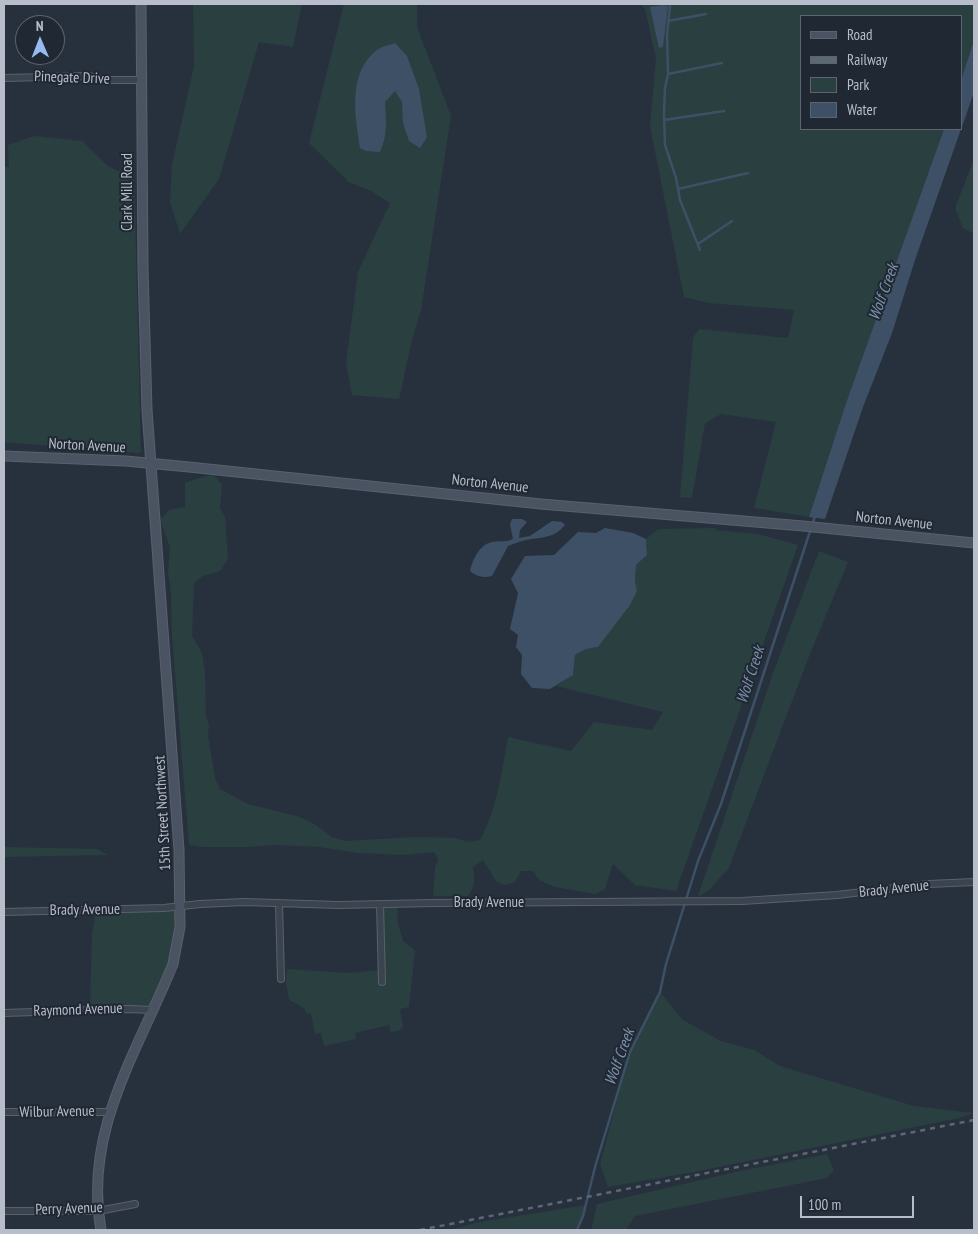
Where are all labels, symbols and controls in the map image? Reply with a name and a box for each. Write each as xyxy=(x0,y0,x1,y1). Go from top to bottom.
north arrow xyxy=(15,15,65,65)
legend xyxy=(800,15,963,130)
text: N xyxy=(36,17,44,35)
text: Road xyxy=(847,25,873,44)
text: Railway xyxy=(847,50,887,69)
street label: Pinegate Drive xyxy=(34,68,110,88)
text: Park xyxy=(847,75,869,94)
text: Water xyxy=(847,100,877,119)
street label: Clark Mill Road xyxy=(119,153,137,231)
water label: Wolf Creek xyxy=(865,261,903,323)
street label: Norton Avenue xyxy=(48,435,126,457)
street label: Norton Avenue xyxy=(451,471,529,497)
street label: Norton Avenue xyxy=(855,508,933,534)
water label: Wolf Creek xyxy=(733,644,769,706)
street label: 15th Street Northwest xyxy=(151,755,175,871)
street label: Brady Avenue xyxy=(858,876,930,902)
street label: Brady Avenue xyxy=(454,894,524,912)
street label: Brady Avenue xyxy=(50,900,120,920)
street label: Raymond Avenue xyxy=(33,999,123,1021)
water label: Wolf Creek xyxy=(601,1026,639,1088)
street label: Wilbur Avenue xyxy=(19,1102,95,1122)
scale bar xyxy=(803,1186,917,1218)
text: 100 m xyxy=(808,1195,841,1214)
street label: Perry Avenue xyxy=(35,1199,103,1219)

